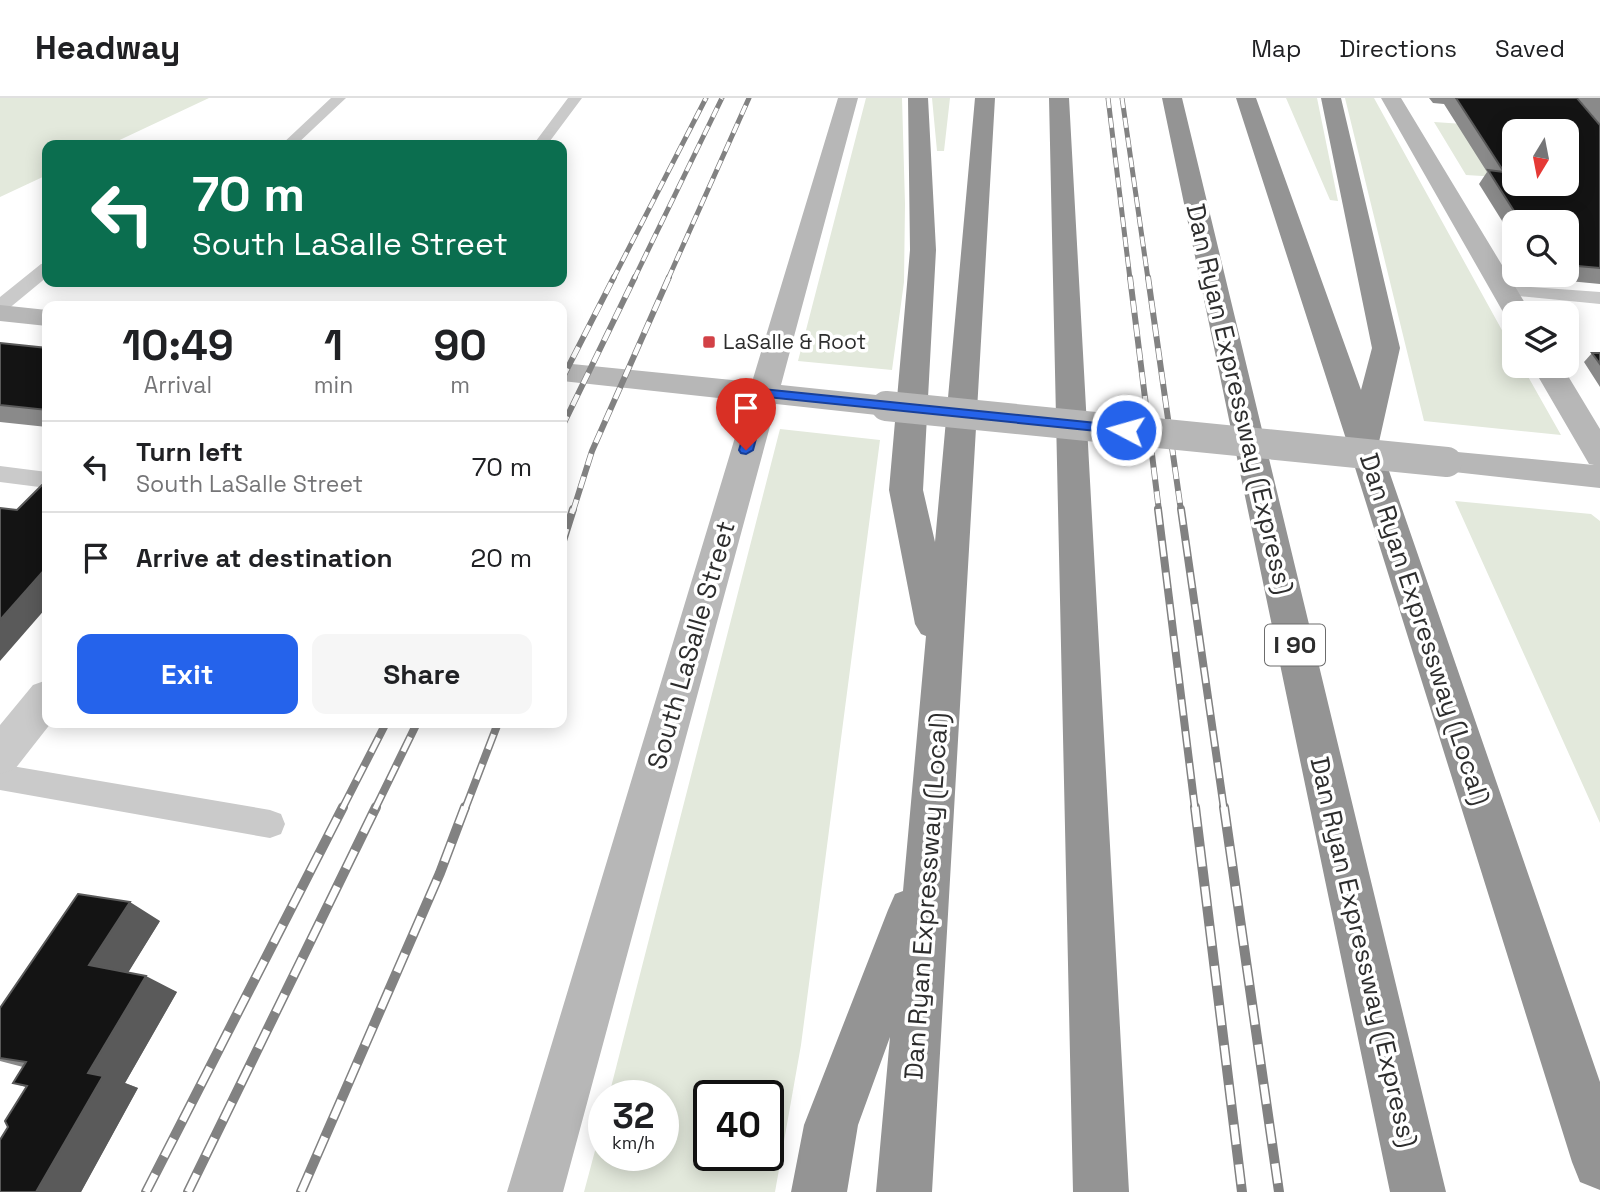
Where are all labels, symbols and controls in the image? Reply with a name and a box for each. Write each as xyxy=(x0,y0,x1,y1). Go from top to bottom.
text: Headway xyxy=(35,27,180,69)
text: Map xyxy=(1251,33,1301,64)
text: Directions xyxy=(1339,33,1457,64)
text: Saved xyxy=(1495,33,1565,64)
north arrow xyxy=(1502,119,1578,196)
map controls xyxy=(1502,119,1579,378)
text: 70 m xyxy=(192,163,305,225)
icon: left xyxy=(77,168,168,259)
street label: Dan Ryan Expressway (Express) xyxy=(1178,200,1302,598)
button: search xyxy=(1502,210,1579,287)
text: South LaSalle Street xyxy=(192,224,508,264)
button: layers xyxy=(1502,301,1579,378)
text: 10:49 xyxy=(122,319,234,372)
text: 1 xyxy=(324,319,343,372)
text: 90 xyxy=(434,319,487,372)
place label: LaSalle & Root xyxy=(723,328,866,355)
marker: LaSalle & Root xyxy=(701,334,717,350)
text: Arrival xyxy=(144,370,212,400)
text: min xyxy=(314,370,353,400)
text: m xyxy=(450,370,470,400)
pin xyxy=(716,378,776,450)
icon: arrive xyxy=(727,389,765,427)
position arrow xyxy=(1089,393,1163,467)
text: Turn left xyxy=(136,435,243,469)
icon: left xyxy=(77,448,115,486)
street label: Dan Ryan Expressway (Local) xyxy=(1352,449,1498,809)
text: 70 m xyxy=(472,450,532,484)
text: South LaSalle Street xyxy=(136,469,363,499)
street label: South LaSalle Street xyxy=(639,517,743,773)
icon: arrive xyxy=(77,539,115,577)
text: Arrive at destination xyxy=(136,541,393,575)
text: 20 m xyxy=(471,541,532,575)
road number: I 90 xyxy=(1265,624,1325,666)
button: Exit xyxy=(77,634,298,714)
button: Share xyxy=(312,634,532,714)
street label: Dan Ryan Expressway (Local) xyxy=(896,711,956,1081)
street label: Dan Ryan Expressway (Express) xyxy=(1302,753,1426,1151)
speed limit sign: 40 xyxy=(693,1080,784,1171)
text: 32 xyxy=(612,1094,655,1138)
text: km/h xyxy=(612,1131,655,1154)

